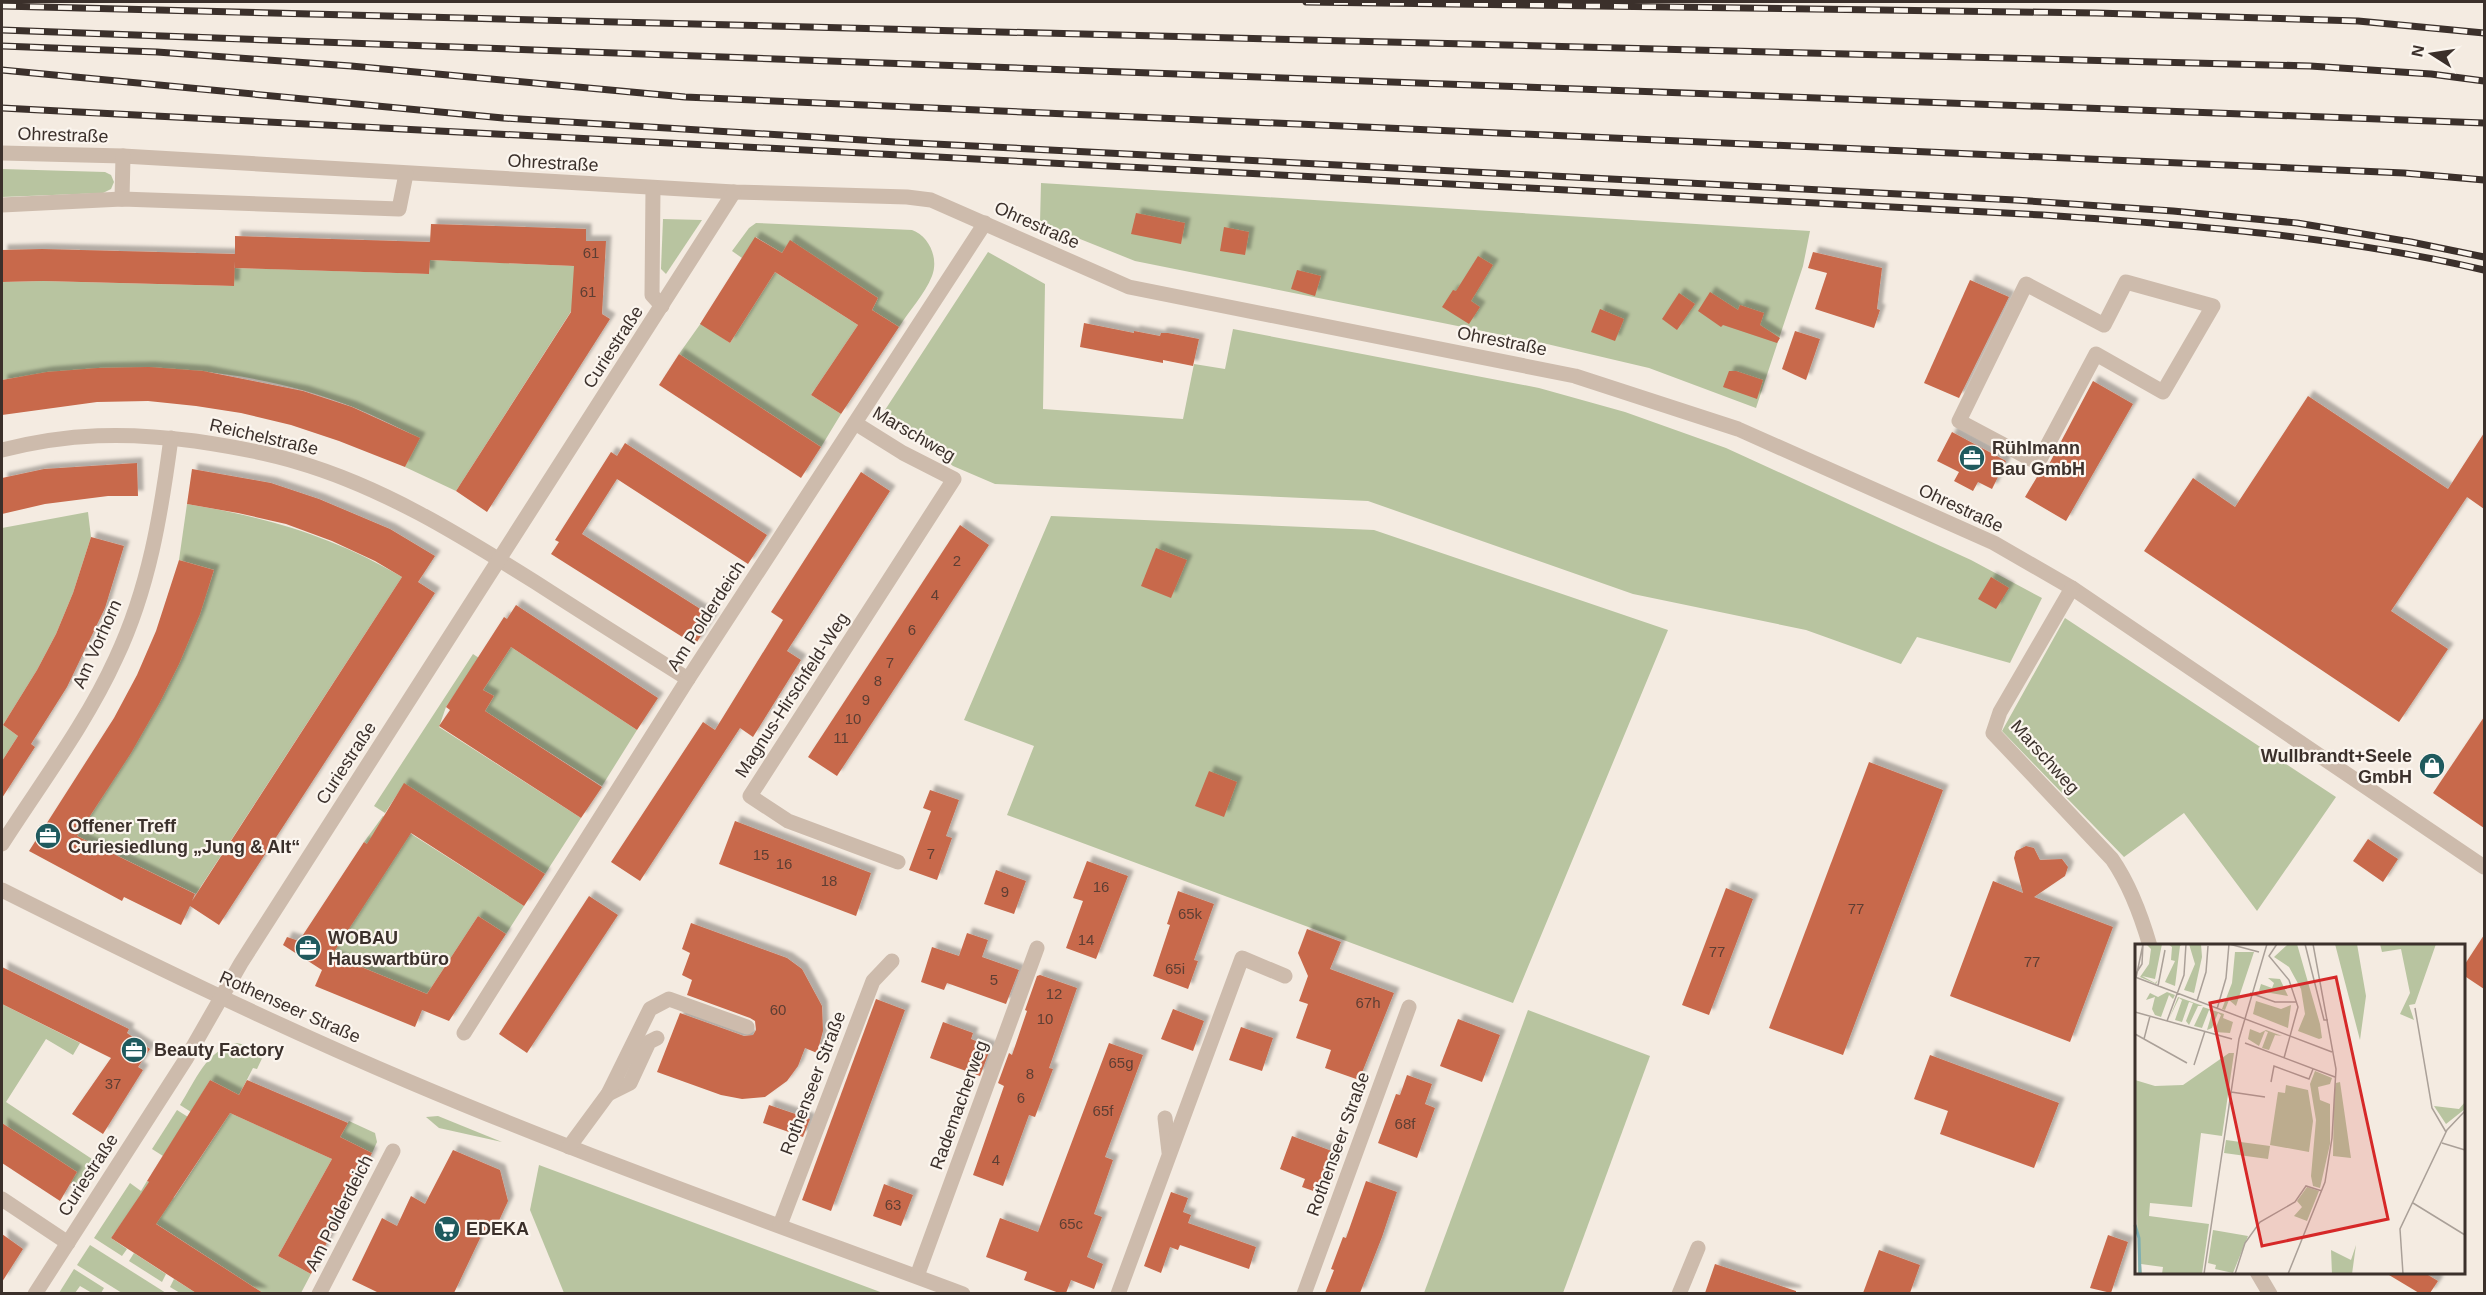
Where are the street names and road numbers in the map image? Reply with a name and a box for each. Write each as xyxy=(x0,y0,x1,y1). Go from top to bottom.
street label: Ohrestraße xyxy=(17,123,109,147)
street label: Ohrestraße xyxy=(507,151,599,175)
street label: Ohrestraße xyxy=(991,197,1083,253)
street label: Curiestraße xyxy=(579,302,647,392)
street label: Ohrestraße xyxy=(1455,322,1549,360)
street label: Marschweg xyxy=(869,402,959,466)
street label: Reichelstraße xyxy=(208,415,320,459)
street label: Ohrestraße xyxy=(1916,480,2006,536)
street label: Am Polderdeich xyxy=(663,557,749,675)
street label: Am Vorhorn xyxy=(69,597,125,691)
street label: Magnus-Hirschfeld-Weg xyxy=(731,609,853,781)
street label: Marschweg xyxy=(2007,716,2083,798)
street label: Curiestraße xyxy=(312,718,380,808)
street label: Rothenseer Straße xyxy=(216,967,364,1047)
street label: Rothenseer Straße xyxy=(776,1008,850,1158)
street label: Rademacherweg xyxy=(926,1038,992,1172)
street label: Rothenseer Straße xyxy=(1303,1069,1373,1219)
street label: Curiestraße xyxy=(54,1130,122,1220)
street label: Am Polderdeich xyxy=(301,1152,377,1274)

